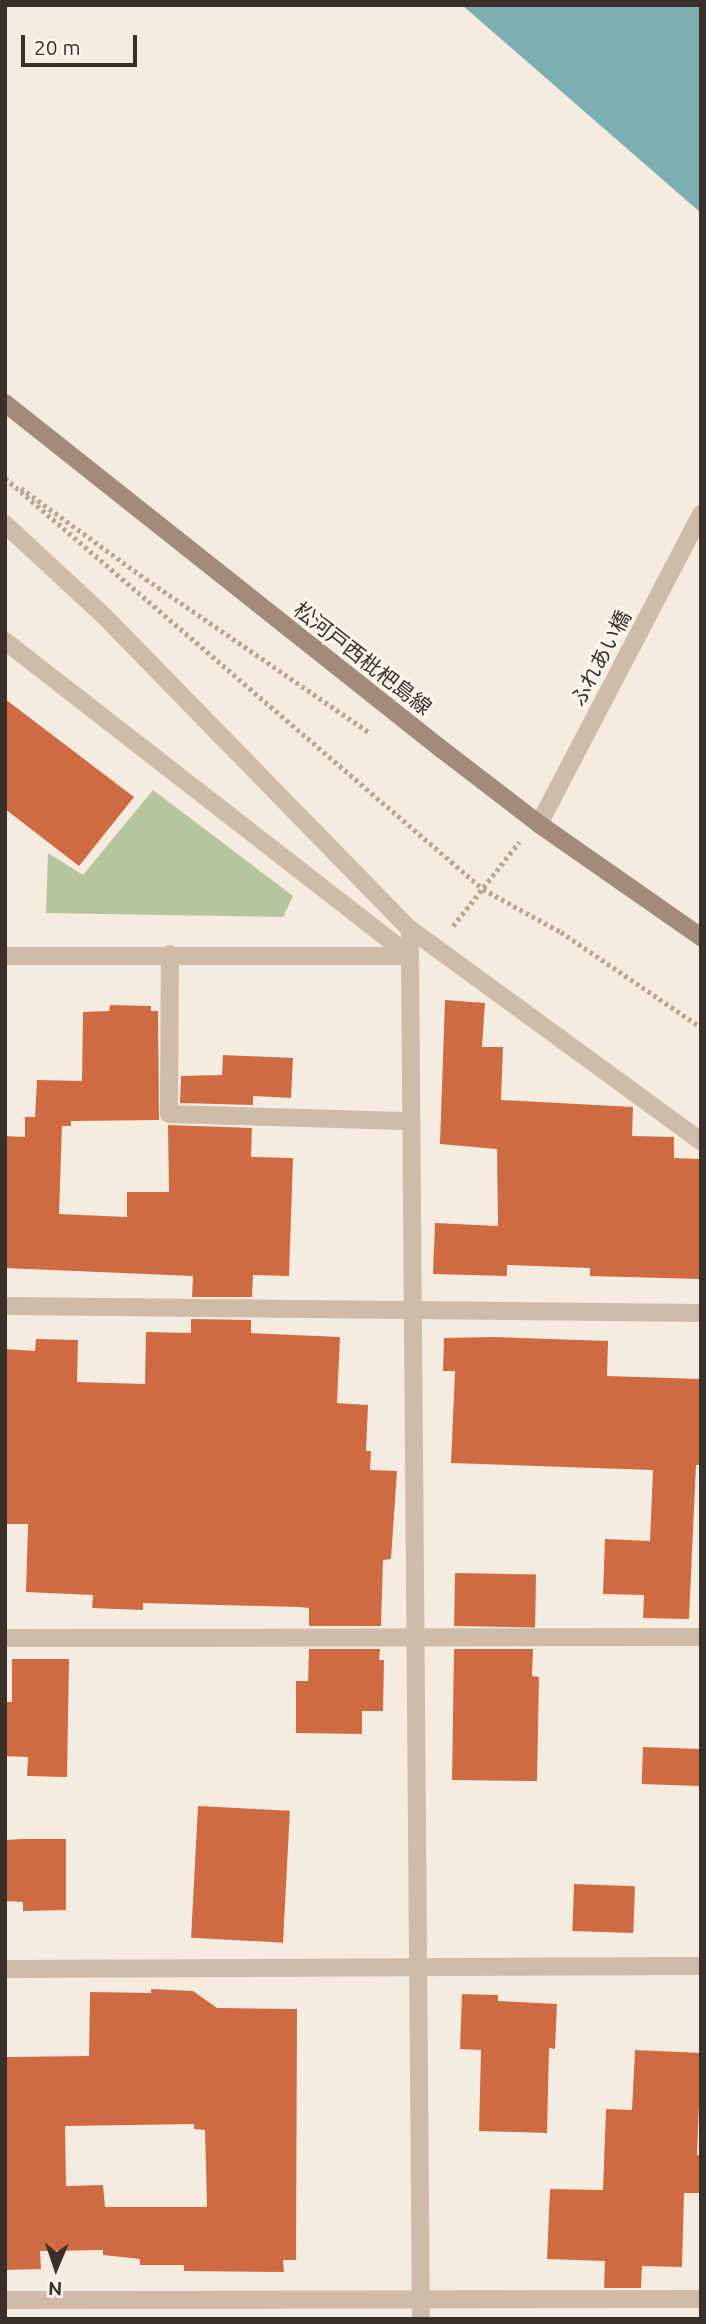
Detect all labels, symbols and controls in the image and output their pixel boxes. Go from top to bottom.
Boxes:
scale bar [24,21,140,65]
text: 20 m [34,35,81,59]
street label: 松河戸西枇杷島線 [289,596,437,720]
street label: ふれあい橋 [564,606,636,710]
north arrow [21,2233,91,2303]
text: N [48,2278,63,2300]

